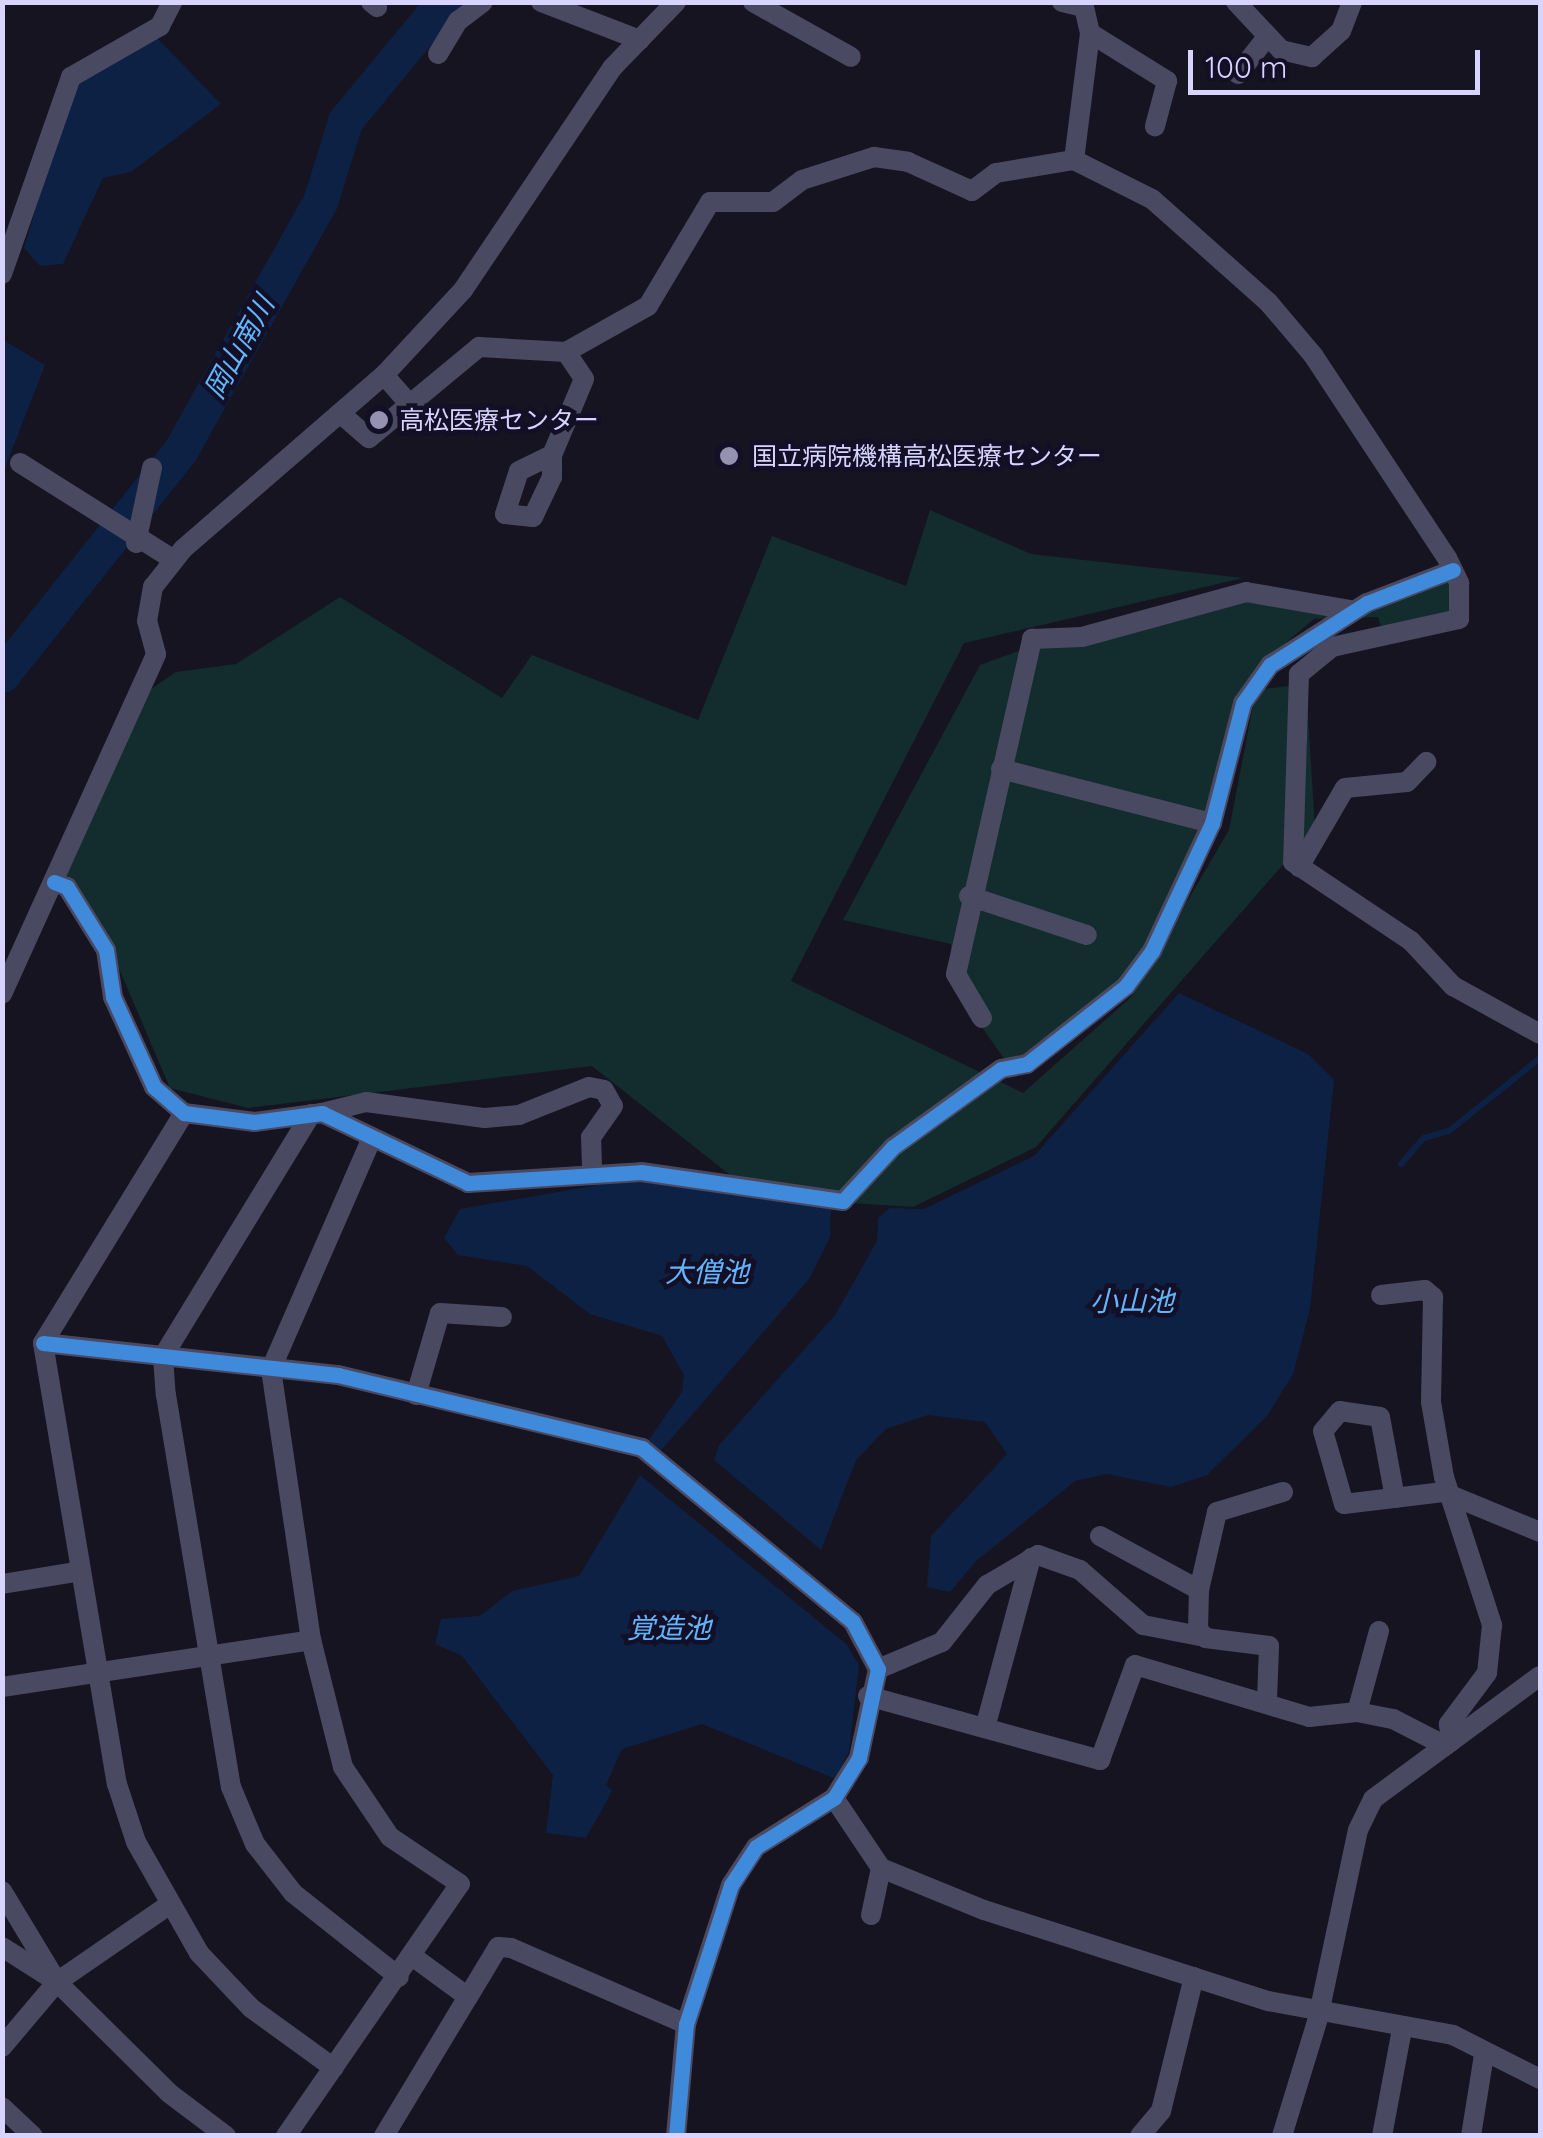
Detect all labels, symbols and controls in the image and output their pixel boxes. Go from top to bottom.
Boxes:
scale bar [1193,30,1486,92]
text: 100 m [1205,48,1287,86]
water label: 岡山南川 [197,290,281,404]
place label: 高松医療センター [399,405,599,435]
marker: 高松医療センター [368,409,390,431]
place label: 国立病院機構高松医療センター [752,441,1102,471]
marker: 国立病院機構高松医療センター [716,443,742,469]
water label: 大僧池 [665,1255,749,1289]
water label: 小山池 [1090,1284,1174,1318]
water label: 覚造池 [627,1611,711,1645]

